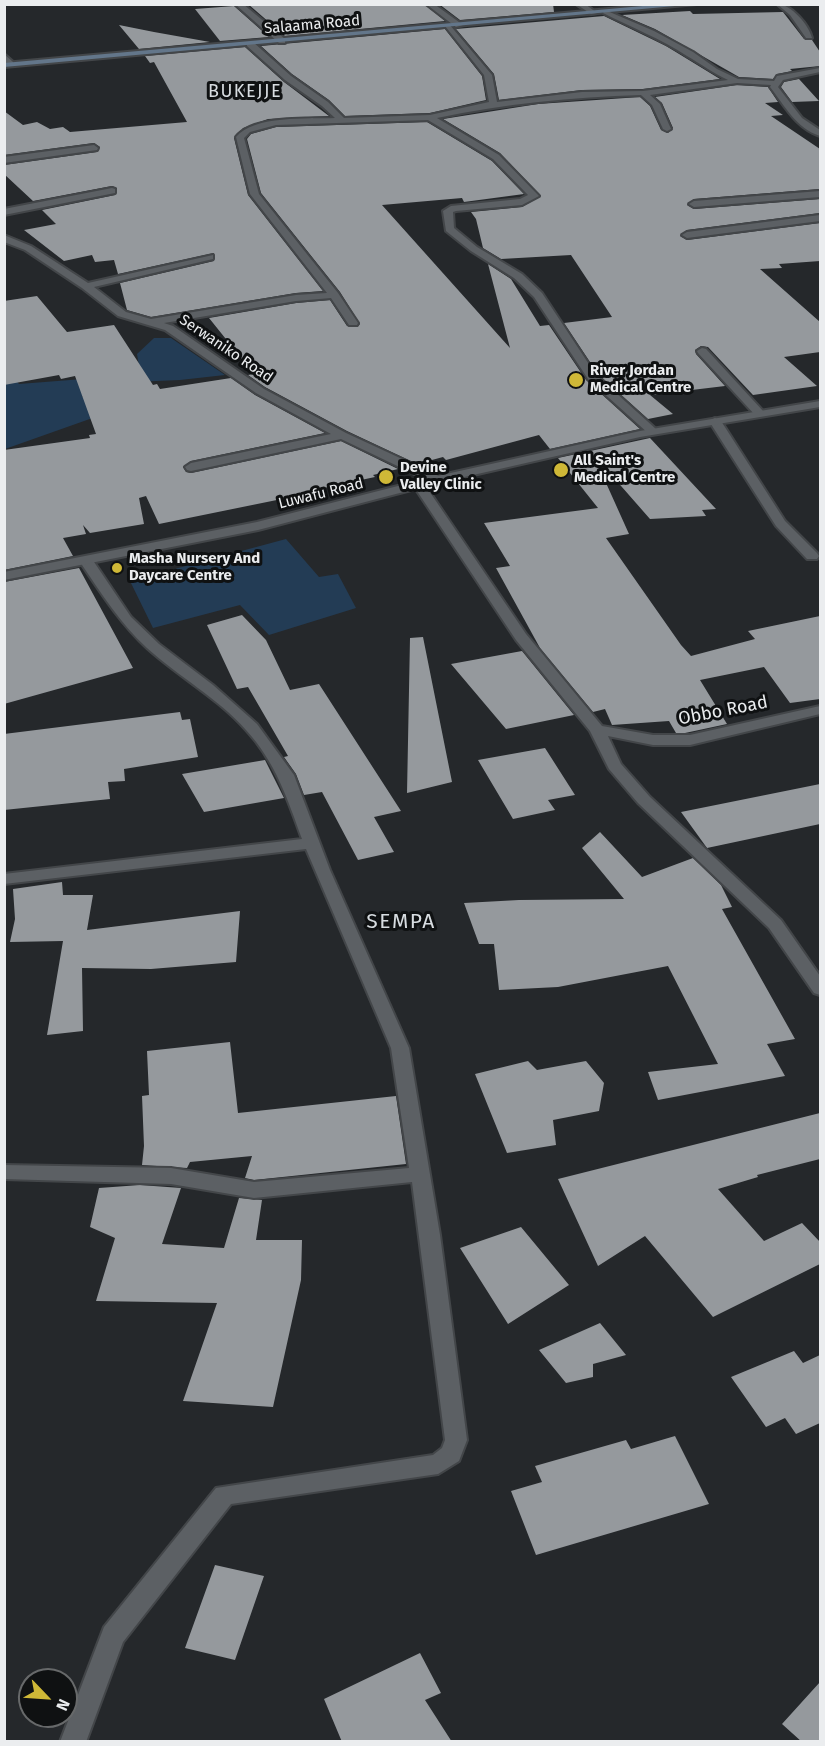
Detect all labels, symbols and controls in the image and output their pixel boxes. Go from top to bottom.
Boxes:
street label: Salaama Road [263,12,361,38]
district label: BUKEJJE [208,81,282,103]
street label: Serwaniko Road [176,311,276,387]
place label: River Jordan Medical Centre [590,362,691,397]
marker: River Jordan Medical Centre [567,371,585,389]
place label: All Saint's Medical Centre [574,452,675,487]
place label: Devine Valley Clinic [400,459,482,494]
marker: All Saint's Medical Centre [552,461,570,479]
marker: Devine Valley Clinic [377,468,395,486]
street label: Luwafu Road [277,475,365,513]
place label: Masha Nursery And Daycare Centre [129,550,260,585]
marker: Masha Nursery And Daycare Centre [110,561,124,575]
street label: Obbo Road [676,692,770,730]
district label: SEMPA [366,909,436,935]
north arrow [18,1668,78,1728]
text: N [52,1696,74,1714]

